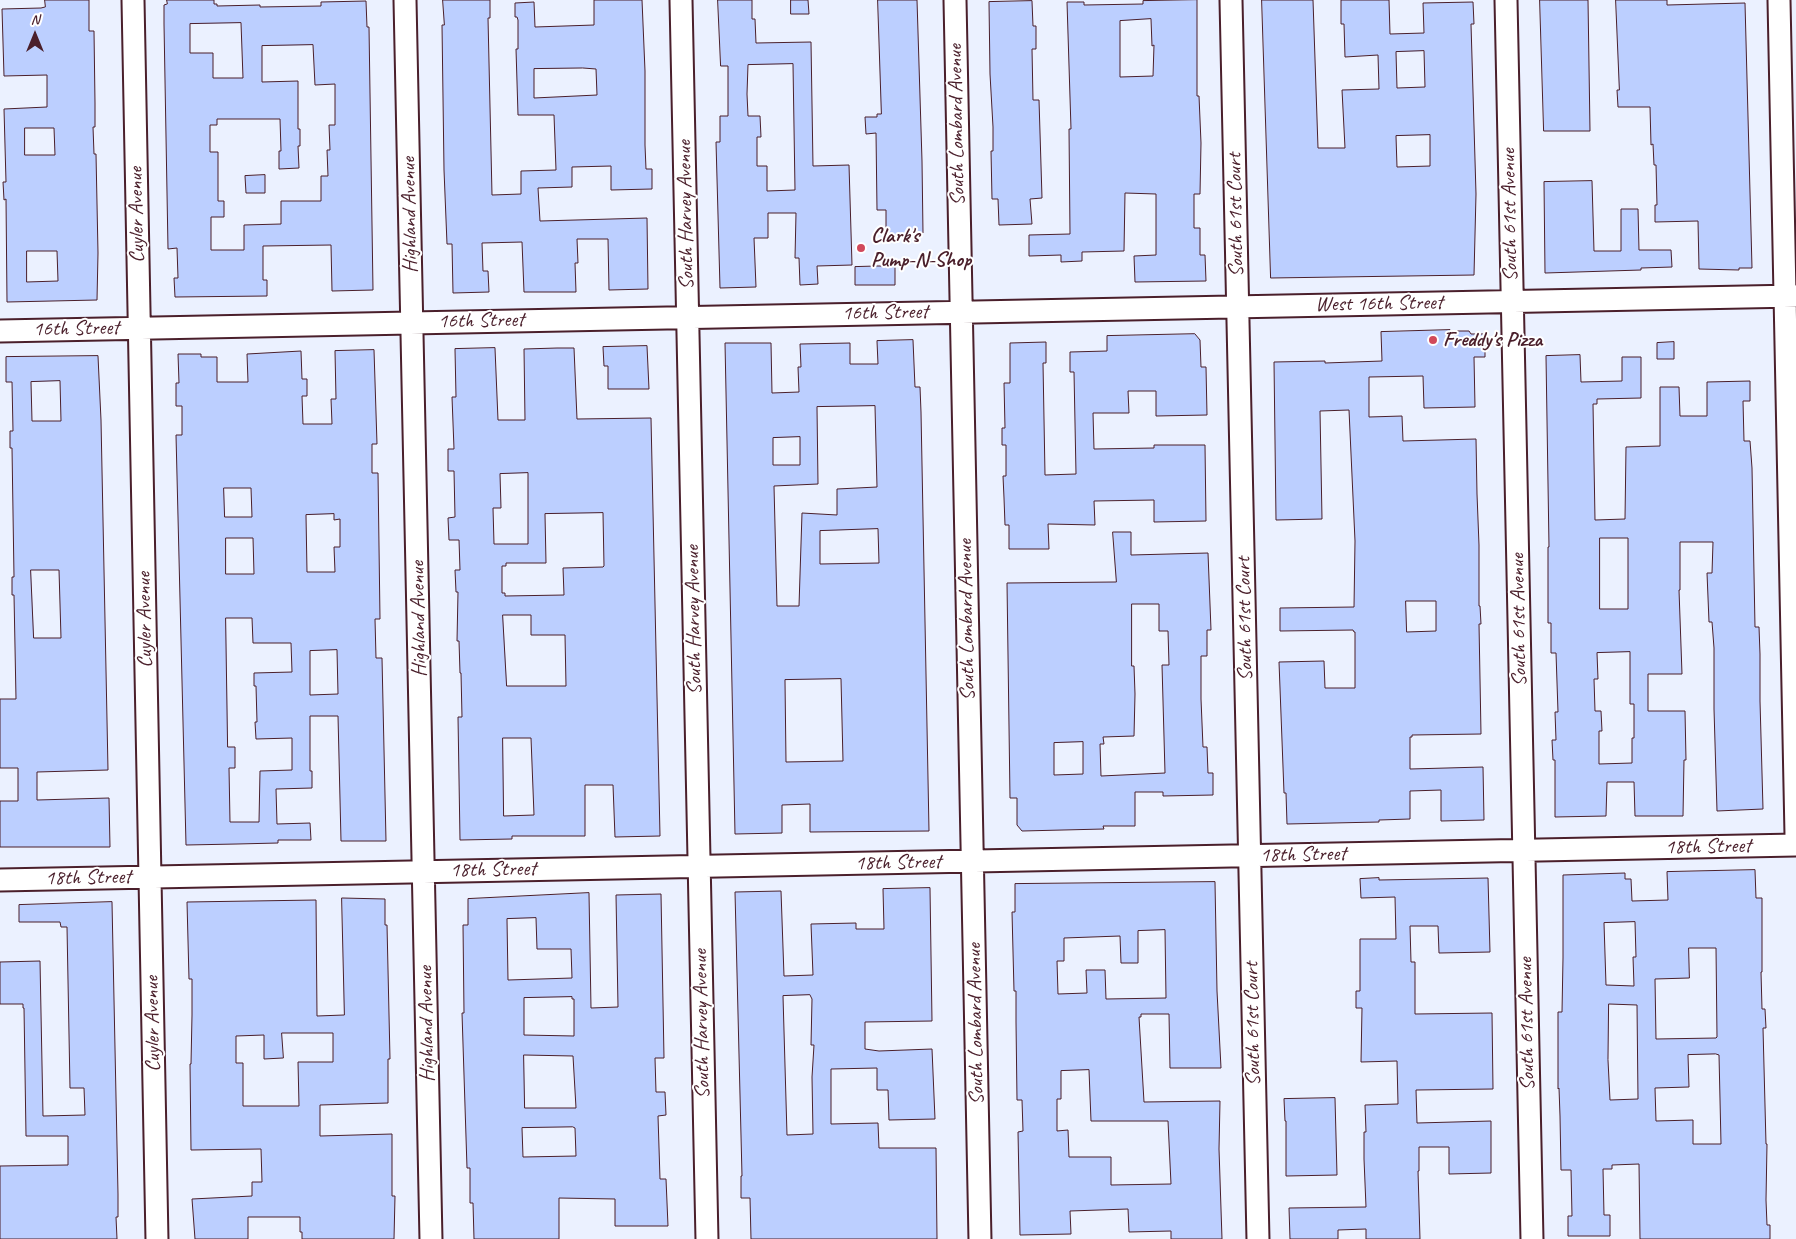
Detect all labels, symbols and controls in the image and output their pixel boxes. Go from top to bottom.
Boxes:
north arrow [10,10,60,60]
text: N [31,11,39,28]
street label: South Lombard Avenue [943,44,971,206]
street label: South Harvey Avenue [672,140,700,290]
street label: South 61st Avenue [1496,148,1524,282]
street label: South 61st Court [1222,153,1250,277]
street label: Highland Avenue [396,157,424,273]
street label: Cuyler Avenue [124,167,150,263]
place label: Clark's Pump-N-Shop [871,223,971,273]
marker: Clark's Pump-N-Shop [855,242,867,254]
street label: West 16th Street [1315,290,1443,318]
street label: 16th Street [842,300,928,326]
street label: 16th Street [438,308,524,334]
street label: 16th Street [33,316,119,342]
place label: Freddy's Pizza [1443,327,1542,353]
marker: Freddy's Pizza [1427,334,1439,346]
street label: South Lombard Avenue [953,539,981,701]
street label: South Harvey Avenue [680,545,708,695]
street label: South 61st Avenue [1505,553,1533,687]
street label: South 61st Court [1231,557,1259,681]
street label: Highland Avenue [405,561,433,677]
street label: Cuyler Avenue [132,572,158,668]
street label: 18th Street [1665,834,1751,860]
street label: 18th Street [1260,842,1346,868]
street label: 18th Street [855,850,941,876]
street label: 18th Street [450,857,536,883]
street label: 18th Street [45,865,131,891]
street label: South Lombard Avenue [962,943,990,1105]
street label: South Harvey Avenue [688,949,716,1099]
street label: South 61st Avenue [1513,957,1541,1091]
street label: South 61st Court [1239,962,1267,1086]
street label: Highland Avenue [413,966,441,1082]
street label: Cuyler Avenue [140,976,166,1072]

